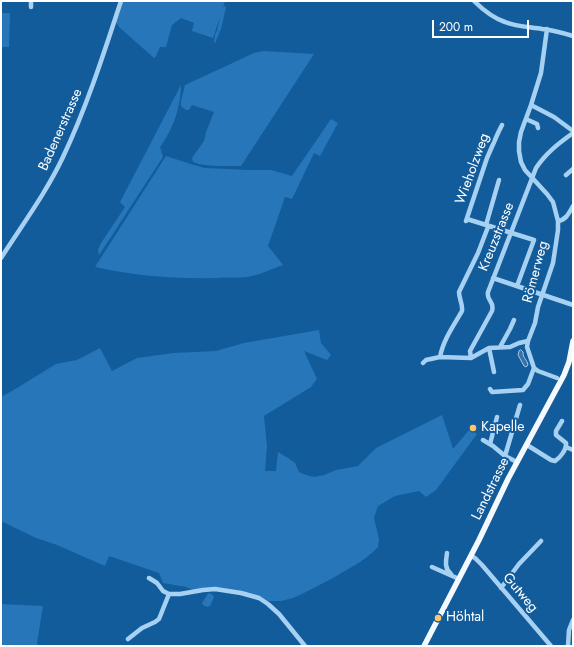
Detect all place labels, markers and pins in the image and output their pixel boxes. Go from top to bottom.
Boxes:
place label: Kapelle [481,420,524,436]
marker: Kapelle [468,423,478,433]
place label: Höhtal [446,610,484,626]
marker: Höhtal [433,613,443,623]

